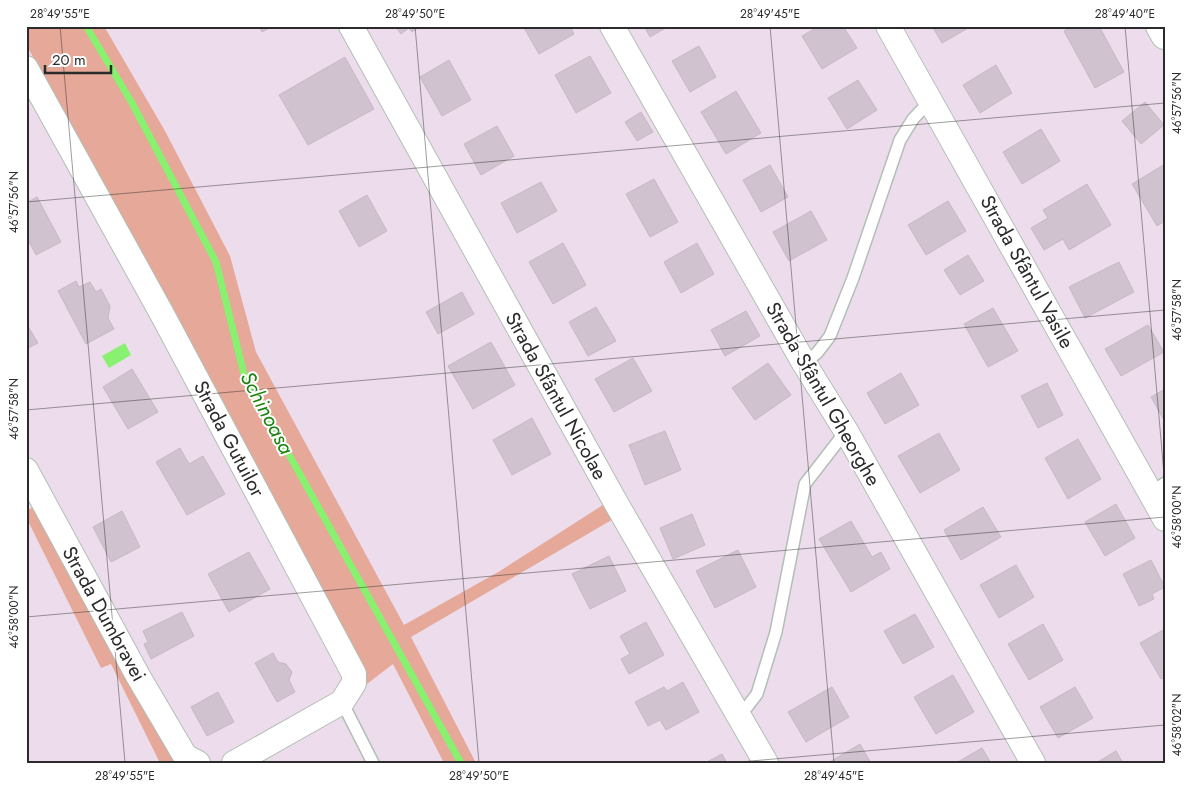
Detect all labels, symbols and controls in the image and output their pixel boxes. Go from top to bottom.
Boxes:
text: 28°49'55"E [30,5,90,23]
text: 28°49'50"E [385,5,445,23]
text: 28°49'45"E [740,5,800,23]
text: 28°49'40"E [1095,5,1155,23]
scale bar [45,42,111,74]
text: 20 m [52,49,86,71]
text: 46°57'56"N [1168,72,1186,134]
text: 46°57'56"N [5,171,23,233]
street label: Strada Sfântul Vasile [973,190,1081,354]
text: 46°57'58"N [1168,279,1186,341]
street label: Strada Sfântul Gheorghe [758,297,888,491]
street label: Strada Sfântul Nicolae [498,307,614,485]
water label: Schinoasa [233,366,302,460]
street label: Strada Gutuilor [186,376,272,503]
text: 46°57'58"N [5,378,23,440]
text: 46°58'00"N [1168,485,1186,549]
street label: Strada Dumbravei [55,541,153,687]
text: 46°58'00"N [5,585,23,649]
text: 46°58'02"N [1168,694,1186,756]
text: 28°49'55"E [95,767,155,785]
text: 28°49'50"E [449,767,509,785]
text: 28°49'45"E [804,767,864,785]

